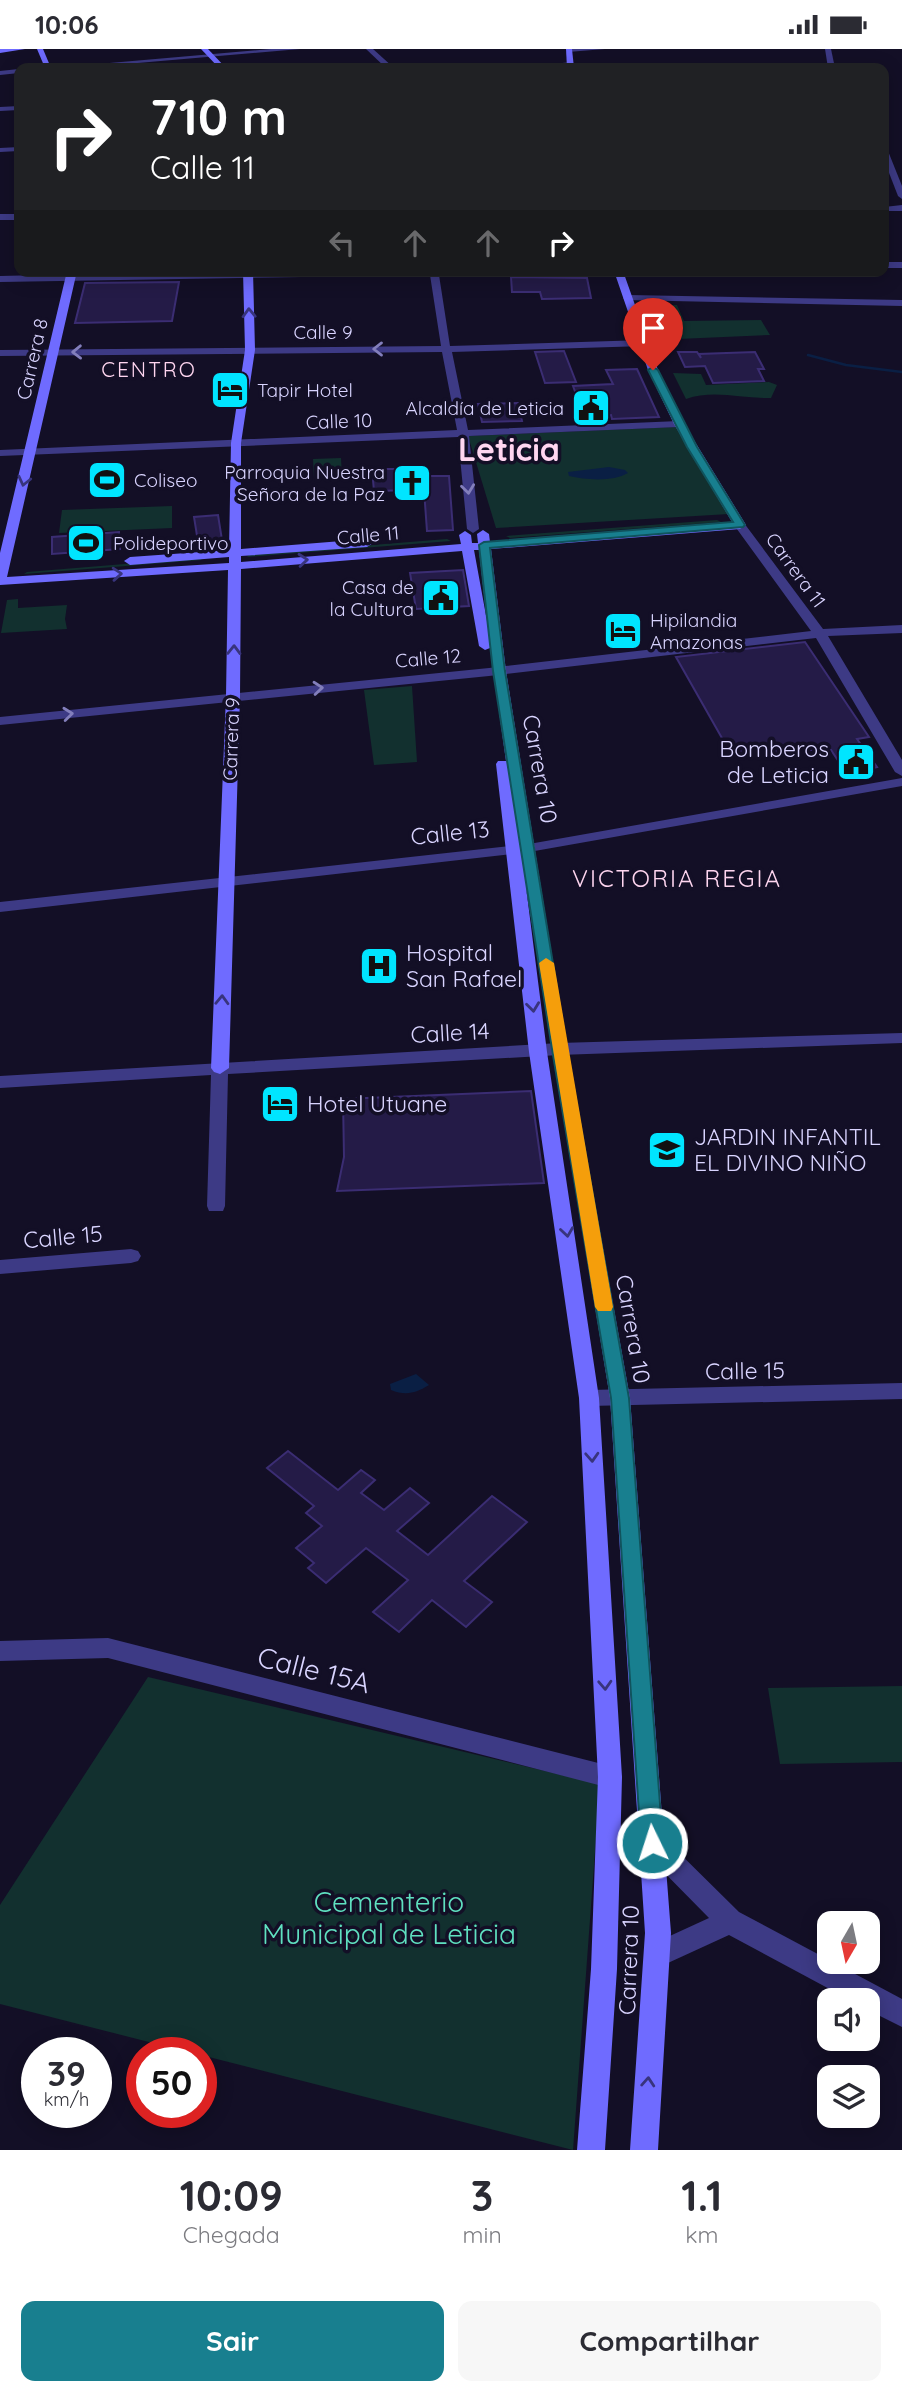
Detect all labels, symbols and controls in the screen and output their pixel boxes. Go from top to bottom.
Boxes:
text: 10:06 [35,8,99,41]
text: 710 m [150,86,287,147]
icon: right [35,91,126,182]
text: Calle 11 [150,147,255,187]
icon: left [323,224,361,262]
icon: ahead [396,224,434,262]
icon: ahead [469,224,507,262]
icon: right [542,224,580,262]
pin [623,298,683,370]
one-way arrow [241,308,256,319]
icon: arrive [634,309,672,347]
street label: Carrera 8 [11,316,53,402]
street label: Calle 9 [294,320,353,344]
one-way arrow [372,341,382,357]
one-way arrow [71,344,81,360]
district label: CENTRO [101,356,197,382]
hotel icon: Tapir Hotel [209,369,251,411]
place label: Tapir Hotel [257,378,353,402]
public building icon: Alcaldía de Leticia [570,387,612,429]
place label: Alcaldía de Leticia [406,396,564,420]
street label: Calle 10 [305,408,373,434]
district label: Leticia [458,429,560,469]
sports icon: Coliseo [86,459,128,501]
place label: Parroquia Nuestra Señora de la Paz [224,460,385,506]
church icon: Parroquia Nuestra Señora de la Paz [391,462,433,504]
place label: Coliseo [134,468,197,492]
one-way arrow [17,475,32,487]
one-way arrow [460,483,475,494]
street label: Calle 11 [336,520,400,550]
sports icon: Polideportivo [65,522,107,564]
street label: Carrera 11 [761,528,831,612]
place label: Polideportivo [113,531,229,555]
one-way arrow [297,553,308,568]
one-way arrow [112,566,123,581]
place label: Casa de la Cultura [330,575,414,621]
public building icon: Casa de la Cultura [420,577,462,619]
place label: Hipilandia Amazonas [650,608,743,654]
hotel icon: Hipilandia Amazonas [602,610,644,652]
street label: Calle 12 [394,643,462,673]
one-way arrow [226,644,241,655]
one-way arrow [313,681,324,696]
street label: Carrera 9 [218,697,244,781]
one-way arrow [62,706,74,721]
street label: Carrera 10 [517,712,564,826]
place label: Bomberos de Leticia [719,734,829,789]
public building icon: Bomberos de Leticia [835,741,877,783]
street label: Calle 13 [409,814,491,851]
district label: VICTORIA REGIA [572,863,782,893]
place label: Hospital San Rafael [406,938,522,993]
hospital icon: Hospital San Rafael [358,945,400,987]
one-way arrow [215,994,230,1005]
one-way arrow [526,1001,541,1012]
street label: Calle 14 [410,1016,490,1049]
hotel icon: Hotel Utuane [259,1083,301,1125]
place label: Hotel Utuane [307,1089,447,1118]
place label: JARDIN INFANTIL EL DIVINO NIÑO [694,1122,881,1177]
school or university icon: JARDIN INFANTIL EL DIVINO NIÑO [646,1129,688,1171]
street label: Calle 15 [22,1219,104,1254]
one-way arrow [559,1226,574,1237]
street label: Carrera 10 [610,1272,657,1386]
street label: Calle 15 [705,1355,785,1386]
one-way arrow [585,1452,600,1463]
street label: Calle 15A [254,1639,374,1700]
one-way arrow [597,1679,612,1690]
position arrow [615,1806,689,1880]
park label: Cementerio Municipal de Leticia [262,1884,516,1951]
street label: Carrera 10 [612,1904,645,2016]
north arrow [817,1911,880,1974]
map controls [817,1911,880,2128]
button: sound [817,1988,880,2051]
speed limit sign: 50 [126,2037,217,2128]
text: 39 [47,2051,86,2095]
button: layers [817,2065,880,2128]
one-way arrow [640,2076,655,2087]
text: km/h [44,2088,89,2111]
text: 10:09 [180,2169,283,2222]
text: 3 [471,2169,493,2222]
text: 1.1 [681,2169,722,2222]
text: Chegada [183,2220,280,2249]
text: min [463,2220,502,2249]
text: km [685,2220,718,2249]
button: Sair [21,2301,444,2381]
button: Compartilhar [458,2301,881,2381]

